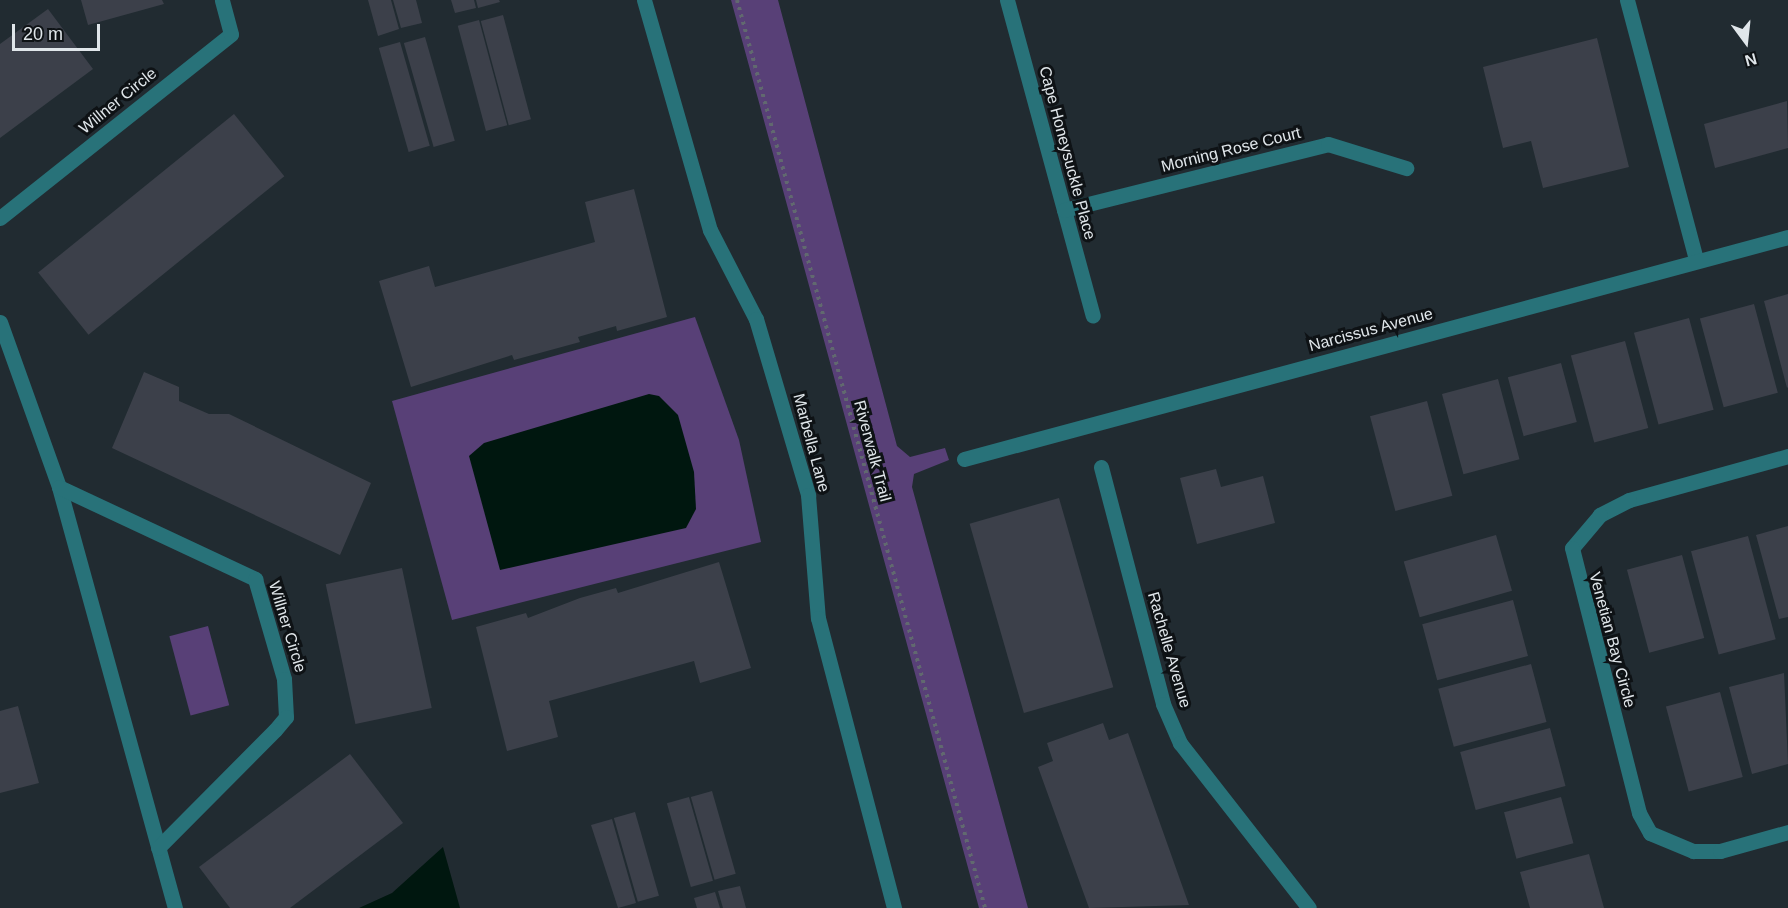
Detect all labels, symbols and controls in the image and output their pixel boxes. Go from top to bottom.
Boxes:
scale bar [15,12,104,50]
north arrow [1716,12,1776,72]
text: 20 m [23,24,63,44]
text: N [1743,50,1759,70]
street label: Willner Circle [75,64,161,138]
street label: Cape Honeysuckle Place [1035,64,1099,242]
street label: Morning Rose Court [1159,123,1303,177]
street label: Narcissus Avenue [1306,304,1436,356]
street label: Marbella Lane [789,392,833,494]
street label: Riverwalk Trail [849,398,895,504]
street label: Venetian Bay Circle [1585,570,1639,710]
street label: Willner Circle [264,579,310,675]
street label: Rachelle Avenue [1143,589,1195,711]

